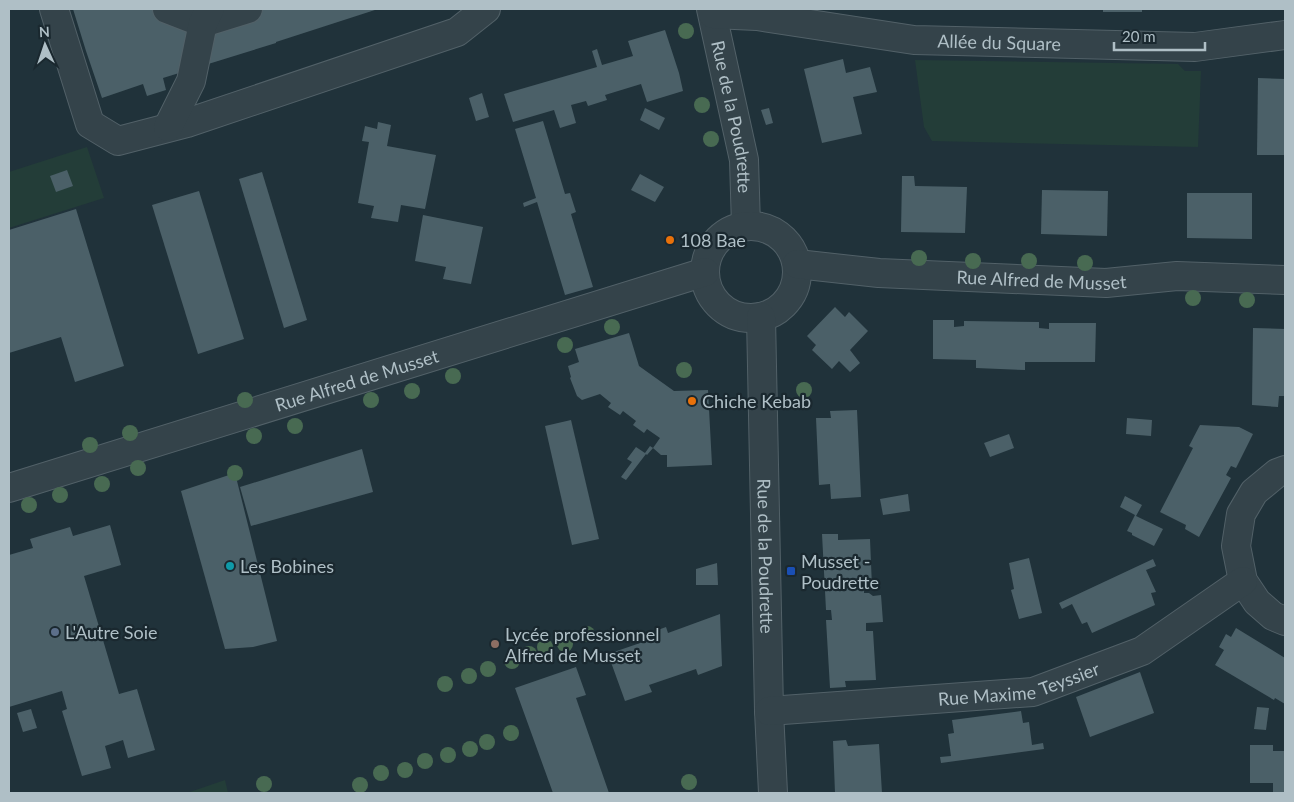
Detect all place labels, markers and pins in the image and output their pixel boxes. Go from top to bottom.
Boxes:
place label: 108 Bae [680,229,746,251]
marker: 108 Bae [664,234,676,246]
place label: Chiche Kebab [702,390,811,412]
marker: Chiche Kebab [686,395,698,407]
place label: Musset - Poudrette [801,550,879,593]
place label: Les Bobines [240,555,334,577]
marker: Les Bobines [224,560,236,572]
marker: Musset - Poudrette [785,565,797,577]
place label: L'Autre Soie [65,621,158,643]
place label: Lycée professionnel Alfred de Musset [505,623,659,666]
marker: L'Autre Soie [49,626,61,638]
marker: Lycée professionnel Alfred de Musset [489,638,501,650]

